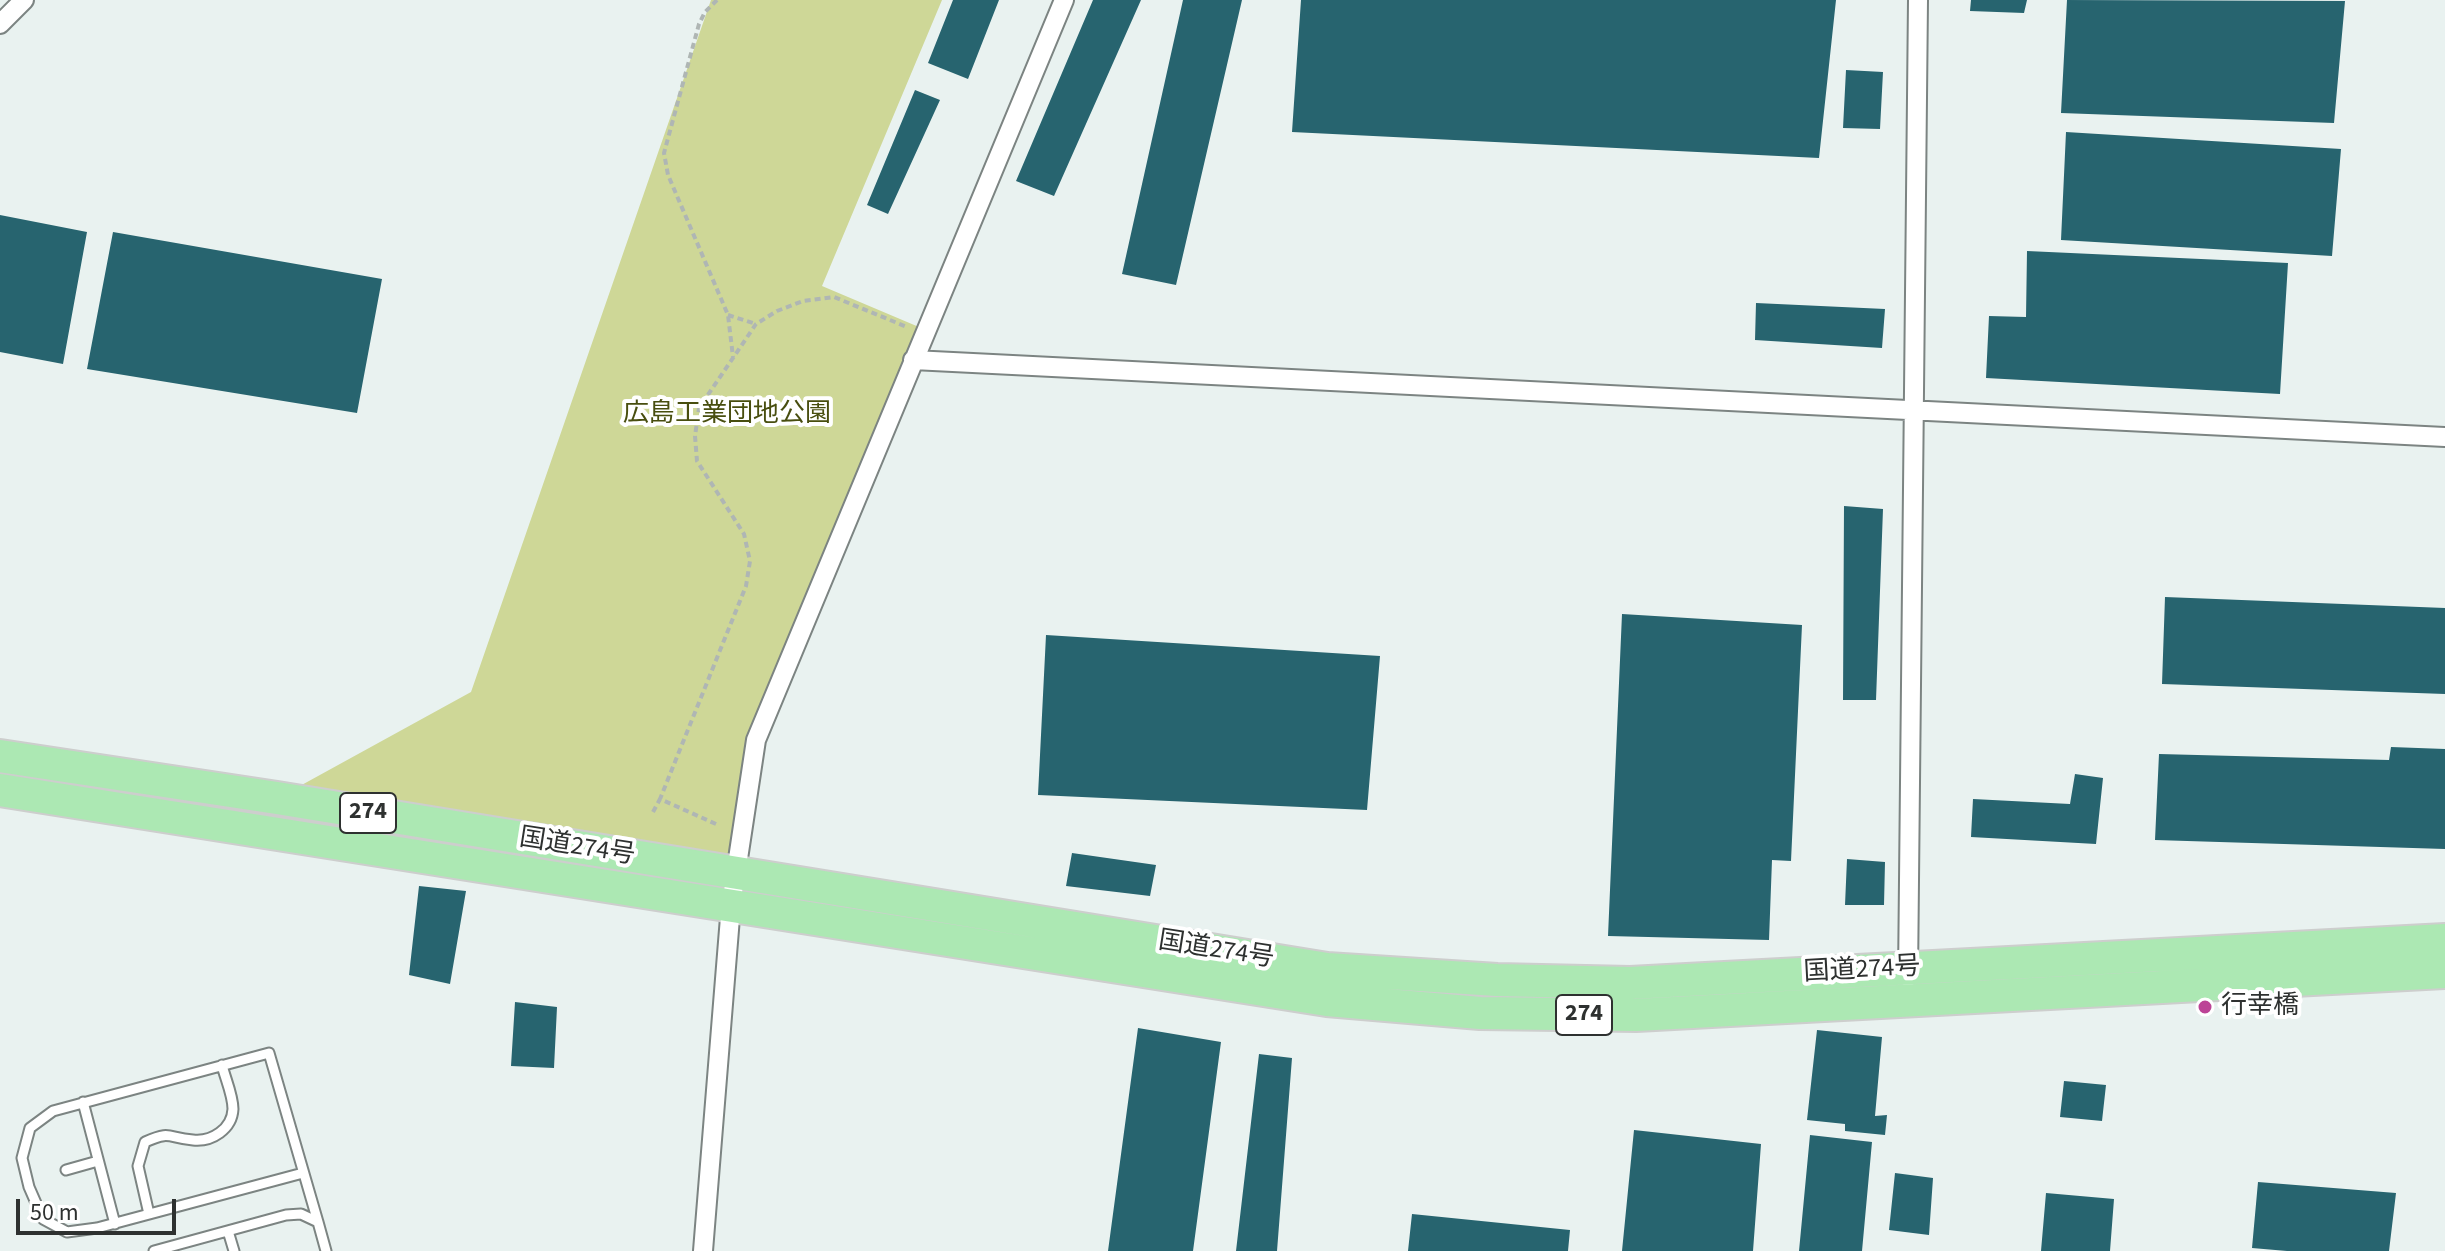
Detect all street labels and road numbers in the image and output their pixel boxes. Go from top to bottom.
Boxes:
road number: 274 [340,793,396,833]
street label: 国道274号 [517,823,637,873]
street label: 国道274号 [1156,926,1276,976]
street label: 国道274号 [1803,952,1921,990]
road number: 274 [1556,995,1612,1035]

